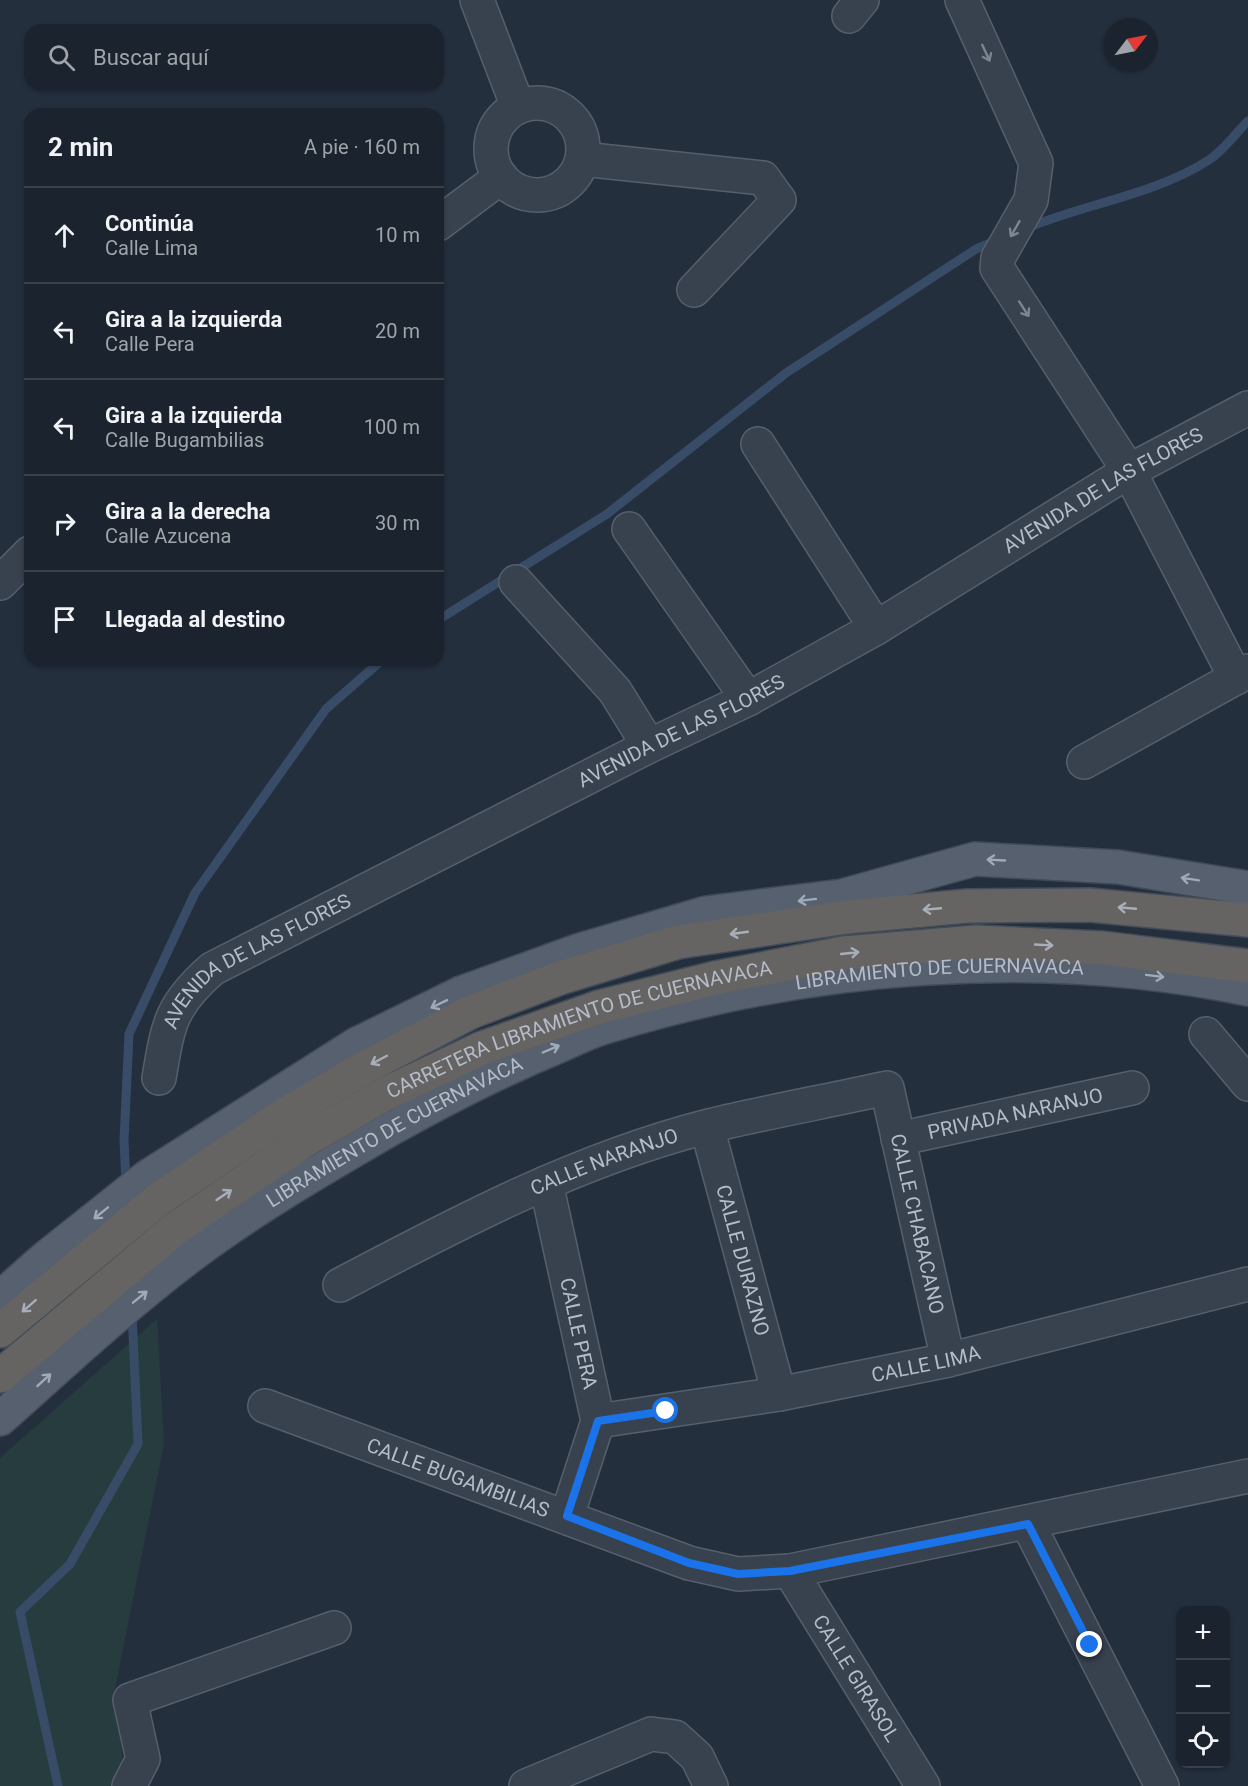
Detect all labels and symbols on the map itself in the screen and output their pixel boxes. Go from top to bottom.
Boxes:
north arrow [1104,18,1158,72]
one-way arrow [981,44,992,62]
one-way arrow [1008,220,1020,237]
one-way arrow [1017,300,1030,317]
street label: AVENIDA DE LAS FLORES [998,422,1207,558]
street label: AVENIDA DE LAS FLORES [574,669,789,792]
one-way arrow [987,854,1007,865]
one-way arrow [1181,873,1201,884]
street label: AVENIDA DE LAS FLORES [158,888,355,1032]
one-way arrow [797,895,817,906]
one-way arrow [1118,902,1138,913]
one-way arrow [923,904,943,915]
one-way arrow [730,927,749,938]
one-way arrow [1034,940,1054,951]
one-way arrow [839,947,859,958]
street label: LIBRAMIENTO DE CUERNAVACA [793,953,1085,995]
street label: CARRETERA LIBRAMIENTO DE CUERNAVACA [382,955,774,1104]
one-way arrow [1144,970,1164,981]
one-way arrow [430,998,448,1010]
one-way arrow [541,1043,559,1054]
street label: LIBRAMIENTO DE CUERNAVACA [262,1051,526,1212]
one-way arrow [371,1054,388,1066]
street label: PRIVADA NARANJO [926,1083,1105,1144]
street label: CALLE NARANJO [527,1123,681,1200]
street label: CALLE CHABACANO [886,1131,949,1316]
street label: CALLE DURAZNO [711,1182,775,1338]
one-way arrow [215,1189,232,1201]
one-way arrow [93,1207,109,1220]
street label: CALLE PERA [555,1276,603,1391]
one-way arrow [132,1290,147,1304]
one-way arrow [22,1299,37,1313]
street label: CALLE LIMA [869,1340,983,1387]
one-way arrow [36,1373,51,1387]
route start [652,1397,678,1423]
street label: CALLE BUGAMBILIAS [364,1433,553,1522]
street label: CALLE GIRASOL [808,1610,905,1746]
route end [1076,1631,1102,1657]

